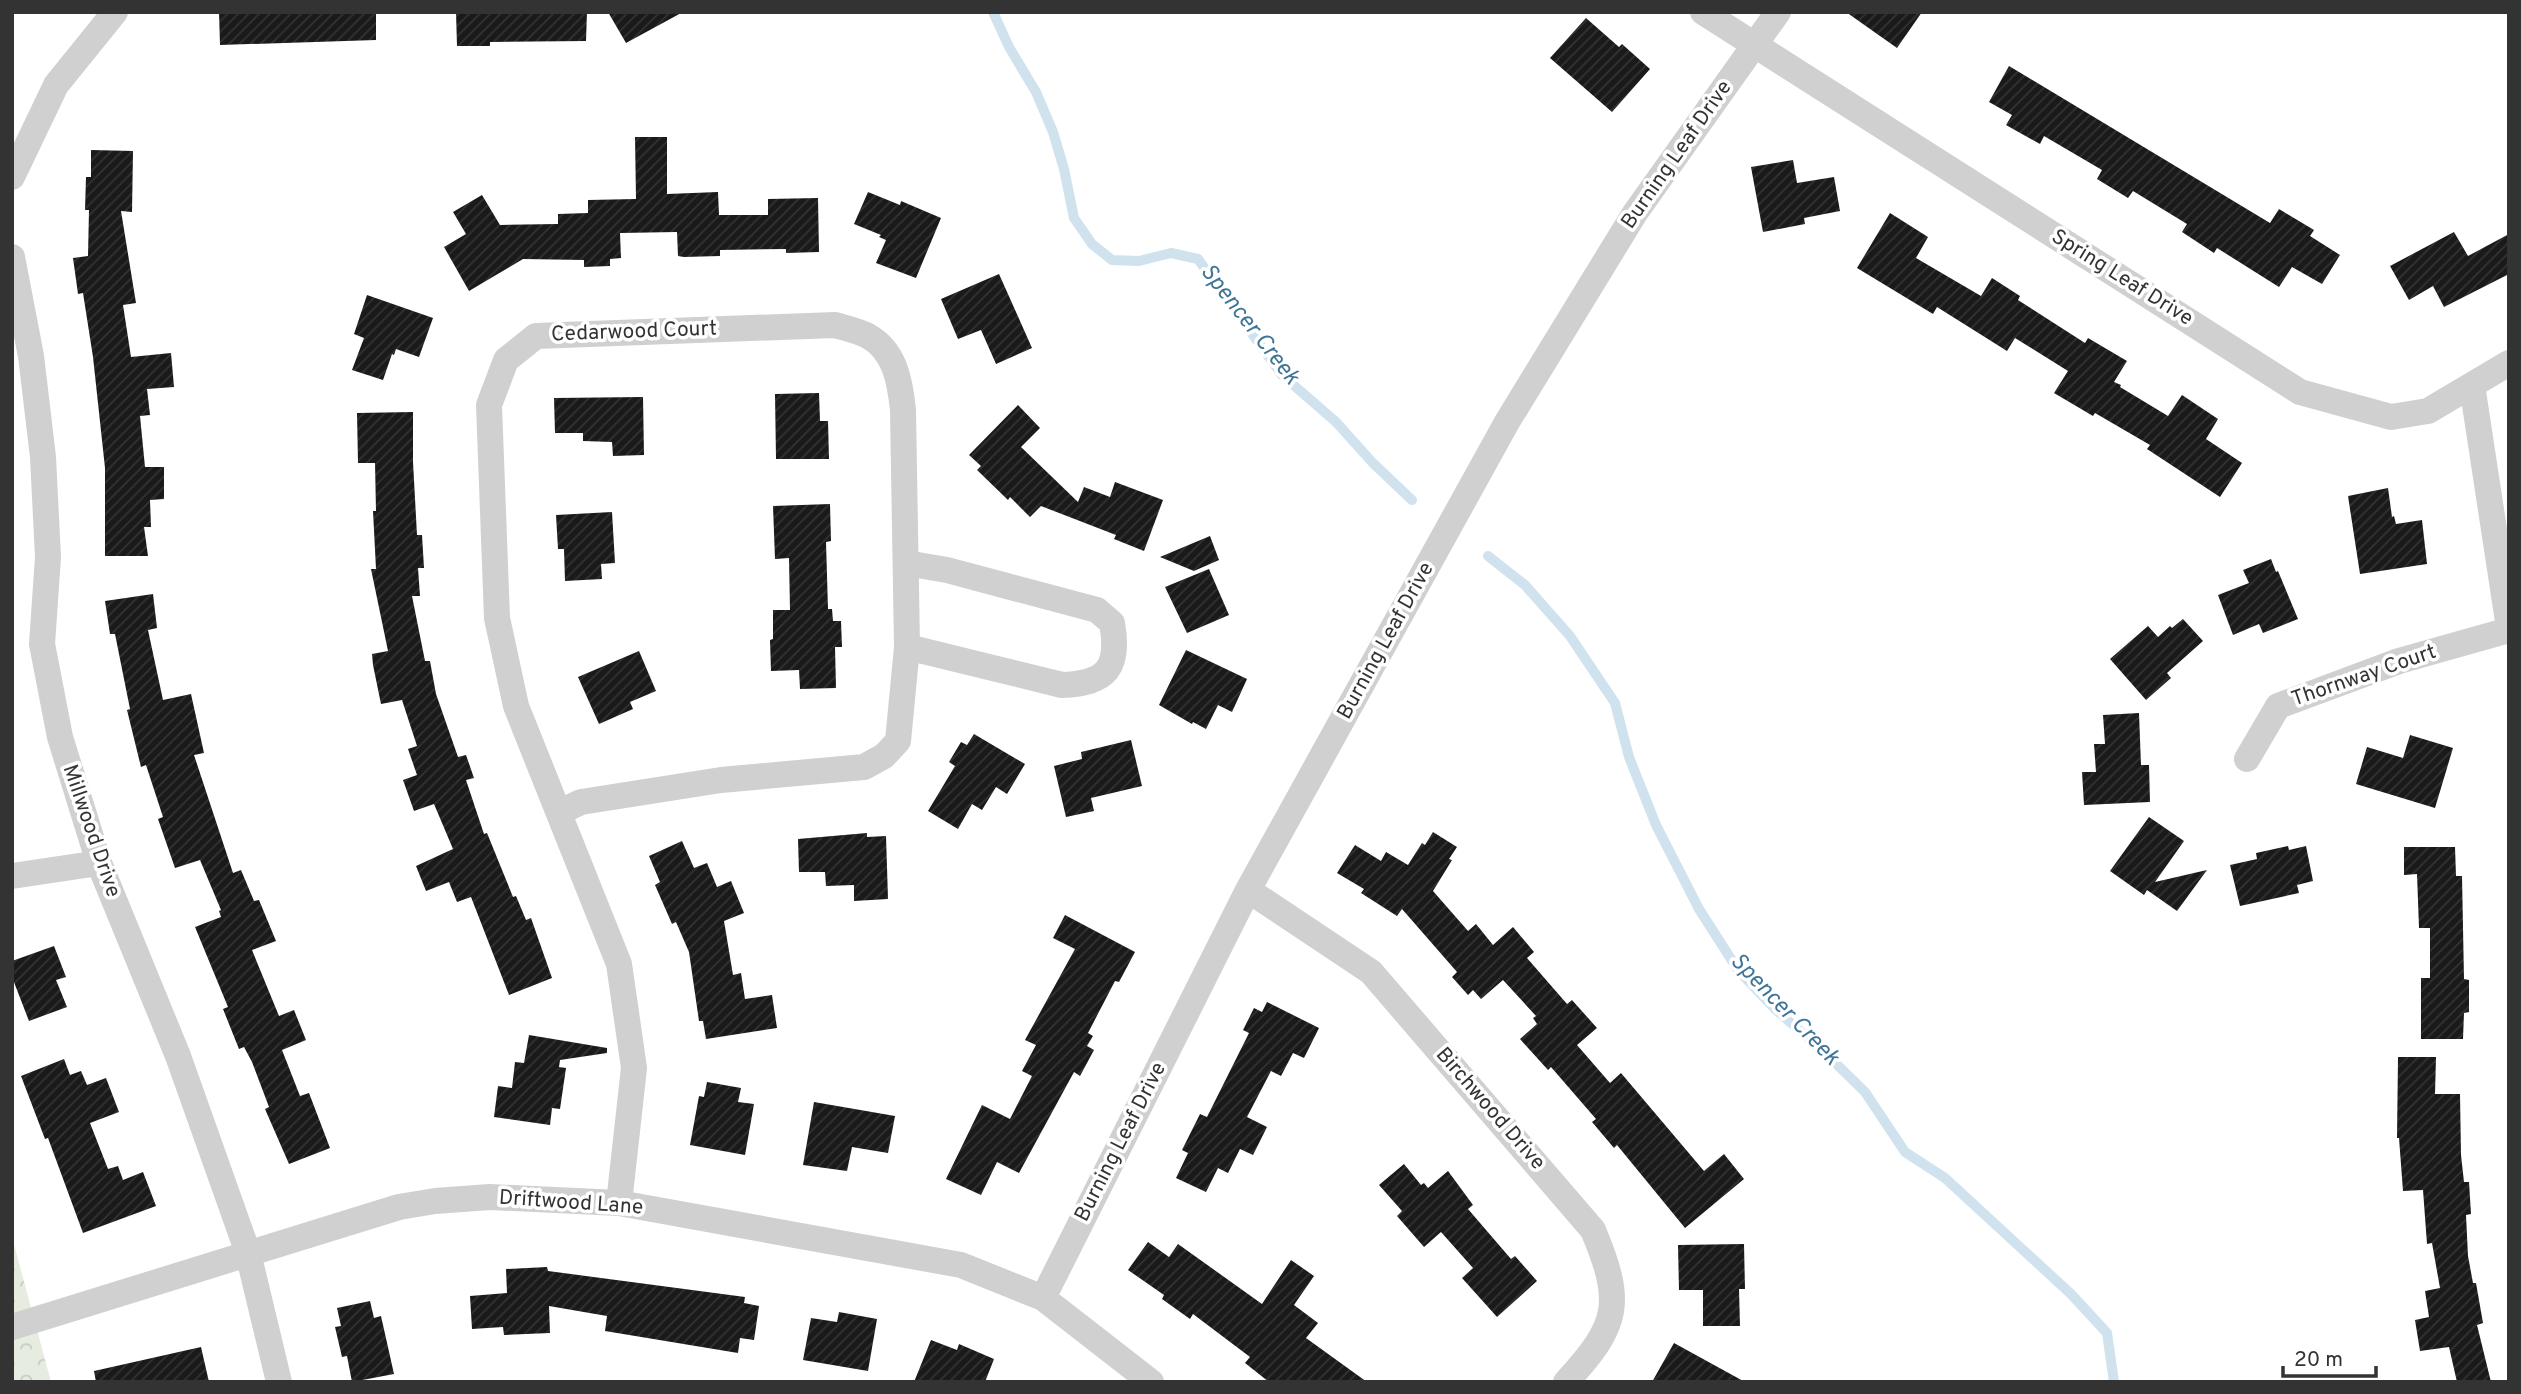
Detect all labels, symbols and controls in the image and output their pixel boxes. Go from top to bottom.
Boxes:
street label: Burning Leaf Drive [1616,75,1738,235]
street label: Spring Leaf Drive [2046,224,2198,332]
water label: Spencer Creek [1193,259,1305,392]
street label: Cedarwood Court [551,316,717,348]
street label: Burning Leaf Drive [1332,558,1440,724]
street label: Thornway Court [2288,639,2440,713]
street label: Millwood Drive [56,761,126,901]
water label: Spencer Creek [1723,948,1845,1073]
street label: Birchwood Drive [1429,1042,1551,1176]
street label: Burning Leaf Drive [1069,1058,1173,1226]
street label: Driftwood Lane [498,1184,644,1222]
scale bar [2283,1334,2376,1378]
text: 20 m [2294,1347,2343,1374]

